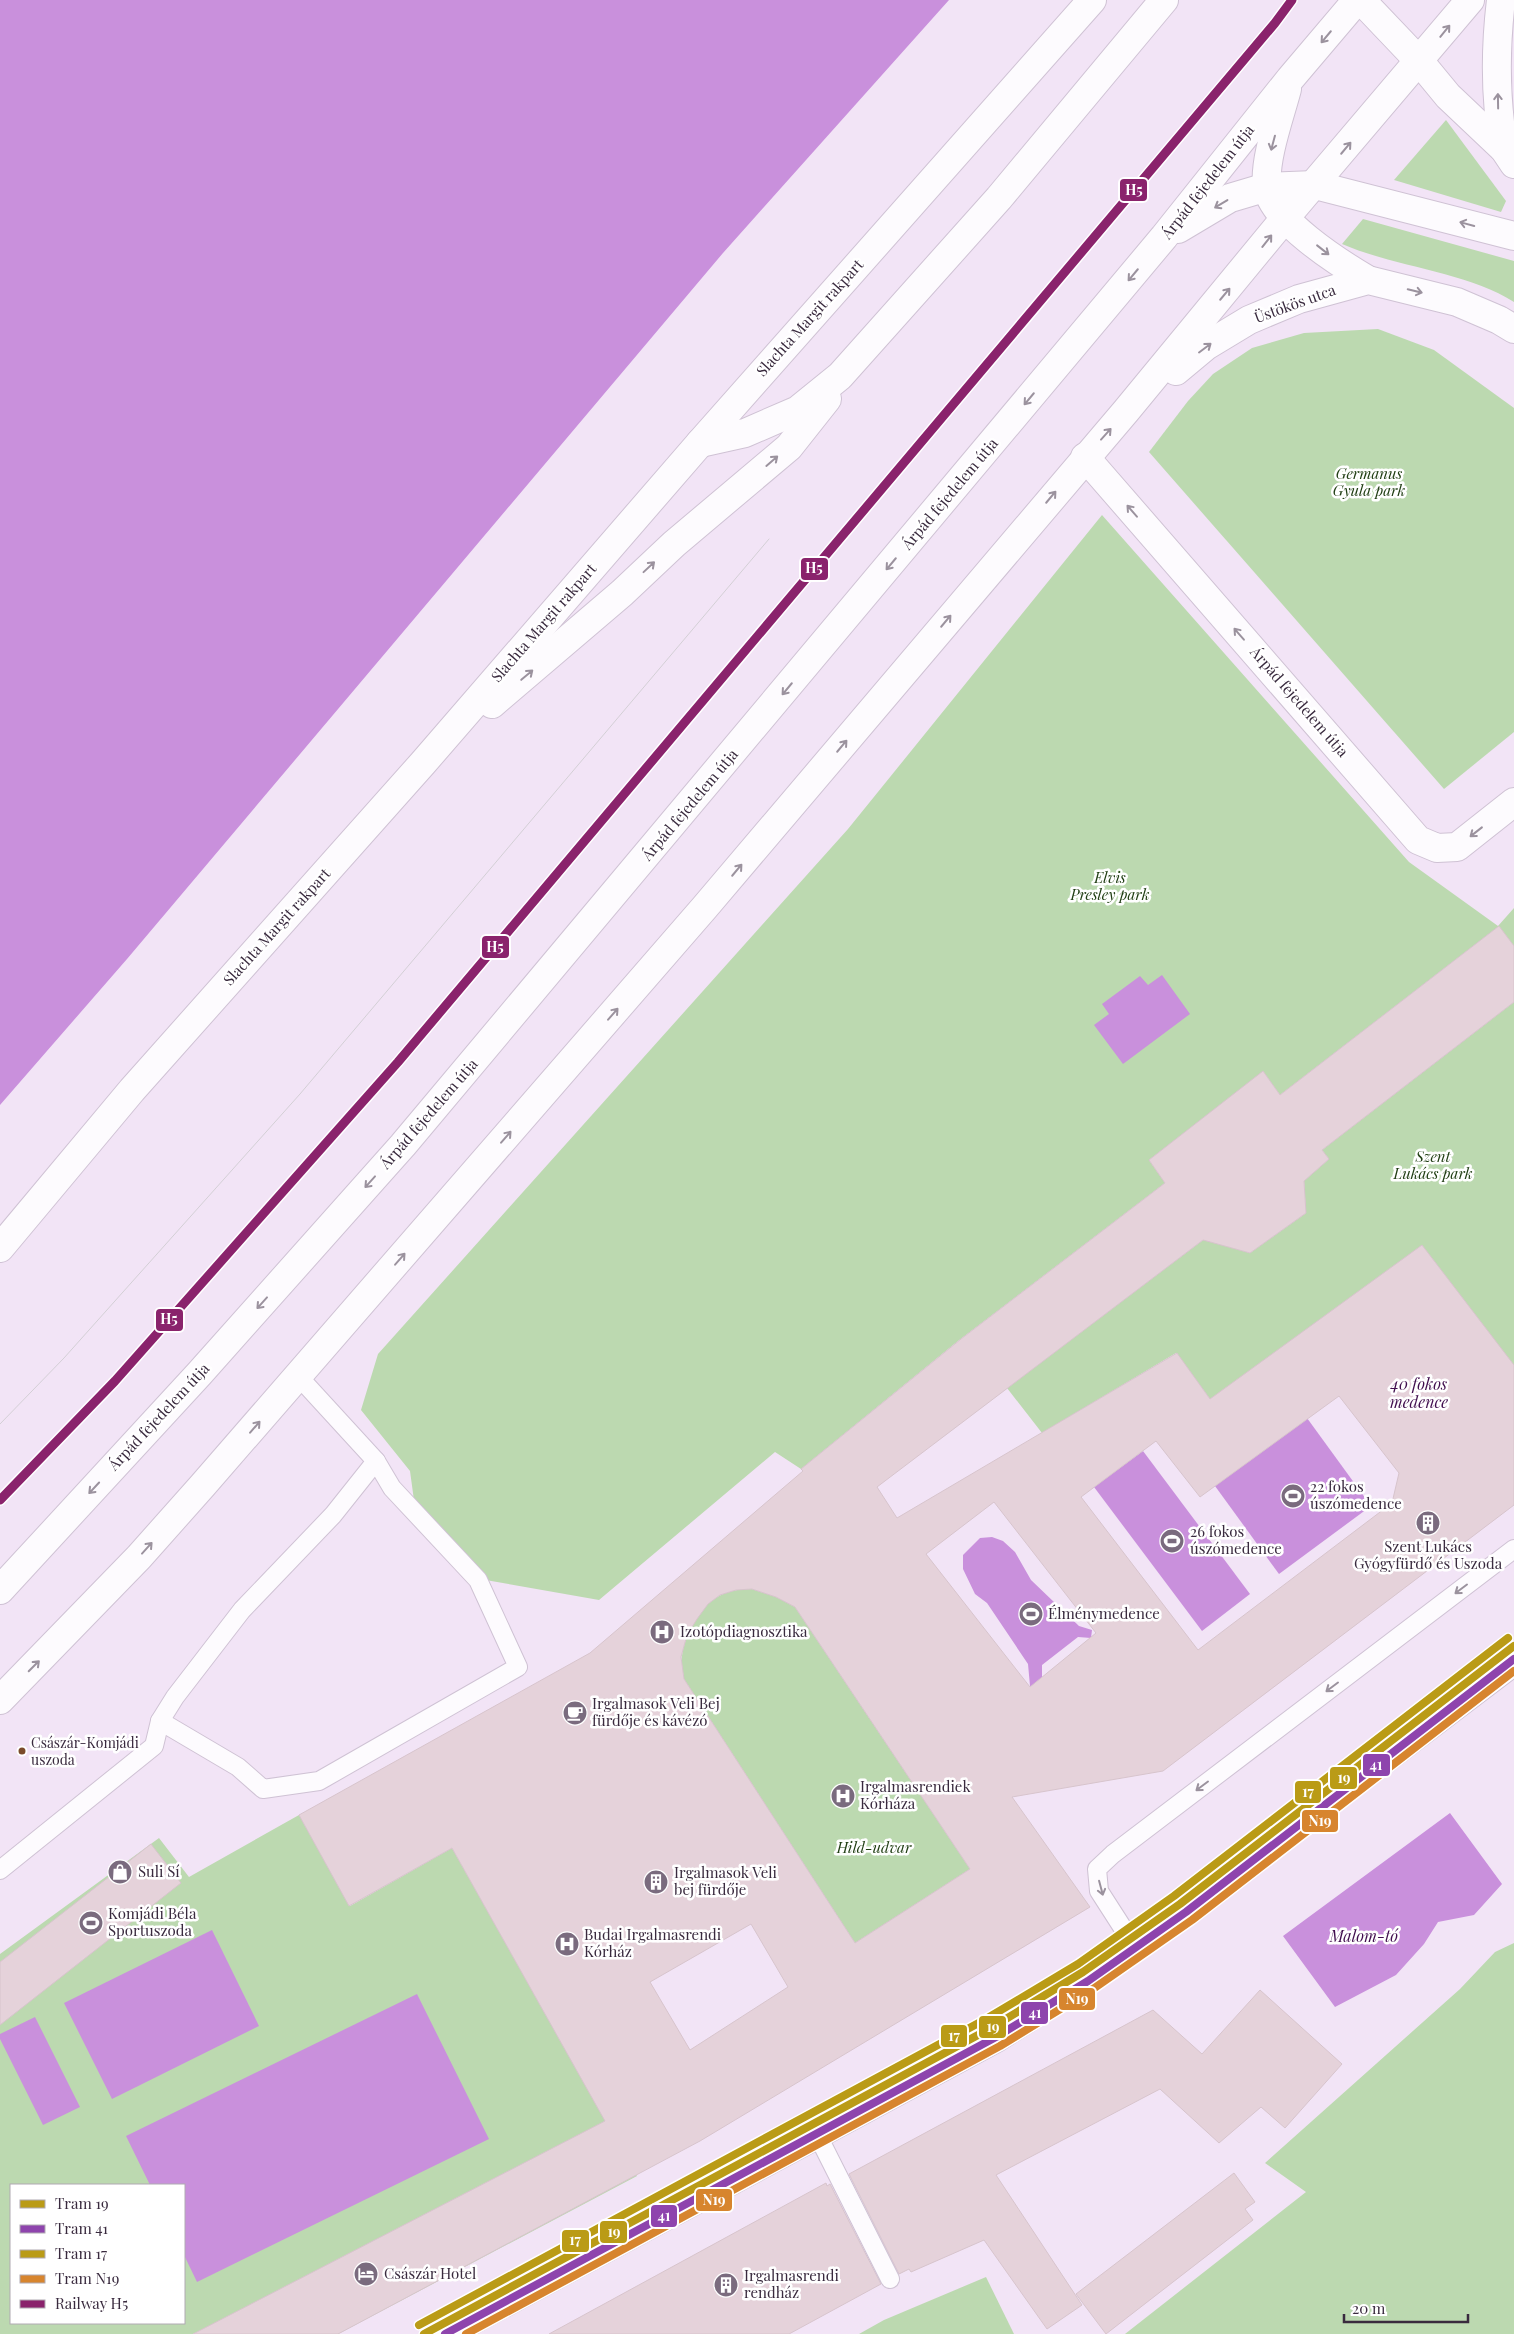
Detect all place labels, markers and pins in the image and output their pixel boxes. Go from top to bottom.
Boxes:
place label: 22 fokos úszómedence [1310,1476,1402,1513]
sports icon: 22 fokos úszómedence [1280,1483,1306,1509]
building icon: Szent Lukács Gyógyfürdő és Uszoda [1415,1510,1441,1536]
place label: 26 fokos úszómedence [1190,1521,1282,1558]
sports icon: 26 fokos úszómedence [1159,1528,1185,1554]
place label: Szent Lukács Gyógyfürdő és Uszoda [1354,1536,1503,1573]
sports icon: Élménymedence [1018,1601,1044,1627]
place label: Élménymedence [1048,1603,1160,1623]
hospital icon: Izotópdiagnosztika [649,1619,675,1645]
place label: Izotópdiagnosztika [680,1621,808,1641]
place label: Irgalmasok Veli Bej fürdője és kávézó [592,1693,720,1730]
cafe icon: Irgalmasok Veli Bej fürdője és kávézó [562,1700,588,1726]
place label: Császár-Komjádi uszoda [31,1733,139,1769]
marker: Császár-Komjádi uszoda [17,1746,27,1756]
place label: Irgalmasrendiek Kórháza [860,1776,971,1813]
hospital icon: Irgalmasrendiek Kórháza [830,1783,856,1809]
shop icon: Suli Sí [107,1859,133,1885]
place label: Suli Sí [138,1861,180,1881]
place label: Irgalmasok Veli bej fürdője [674,1862,778,1899]
building icon: Irgalmasok Veli bej fürdője [643,1869,669,1895]
place label: Komjádi Béla Sportuszoda [108,1903,197,1940]
sports icon: Komjádi Béla Sportuszoda [78,1910,104,1936]
place label: Budai Irgalmasrendi Kórház [584,1924,722,1961]
hospital icon: Budai Irgalmasrendi Kórház [554,1931,580,1957]
hotel icon: Császár Hotel [353,2261,379,2287]
place label: Császár Hotel [384,2263,476,2283]
place label: Irgalmasrendi rendház [744,2265,839,2302]
building icon: Irgalmasrendi rendház [713,2272,739,2298]

